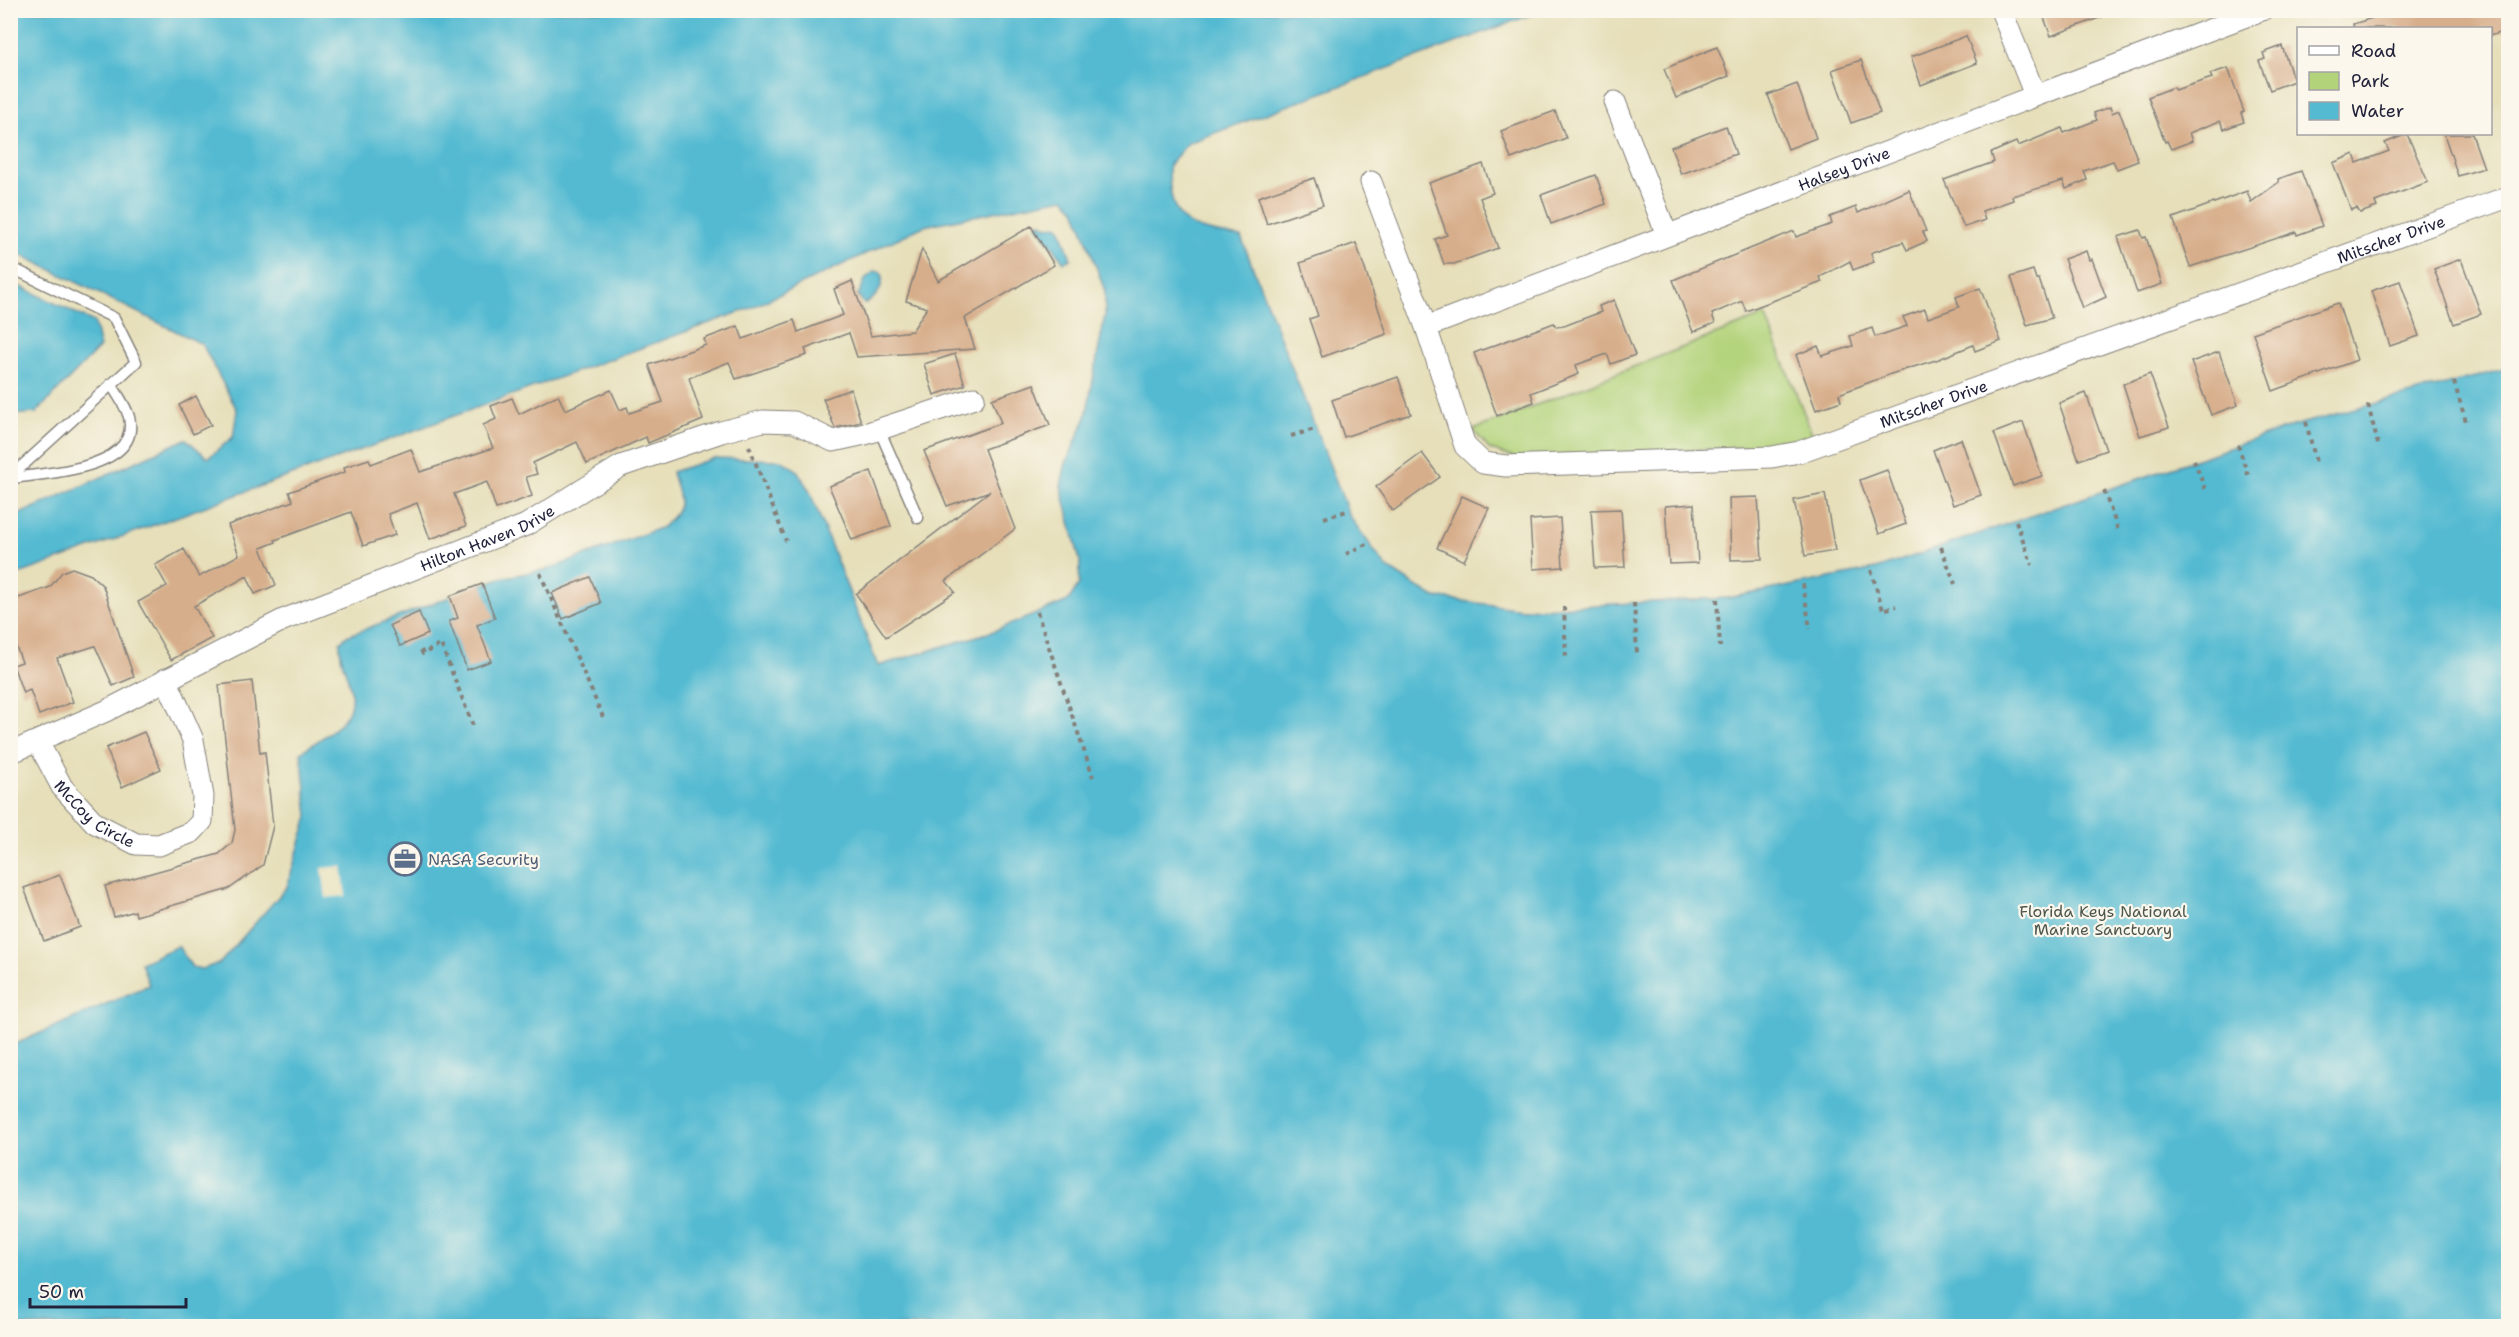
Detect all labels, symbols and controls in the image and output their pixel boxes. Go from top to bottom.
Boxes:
legend [2297,27,2492,135]
text: Road [2351,39,2396,63]
text: Park [2351,69,2390,93]
text: Water [2351,99,2404,123]
street label: Halsey Drive [1795,142,1893,196]
street label: Mitscher Drive [2334,211,2448,269]
street label: Mitscher Drive [1877,375,1991,433]
street label: Hilton Haven Drive [417,500,559,576]
street label: McCoy Circle [50,775,138,853]
office icon: NASA Security [387,841,423,877]
place label: NASA Security [428,849,539,870]
park label: Florida Keys National Marine Sanctuary [2019,901,2187,940]
scale bar [30,1271,186,1309]
text: 50 m [39,1280,84,1304]

